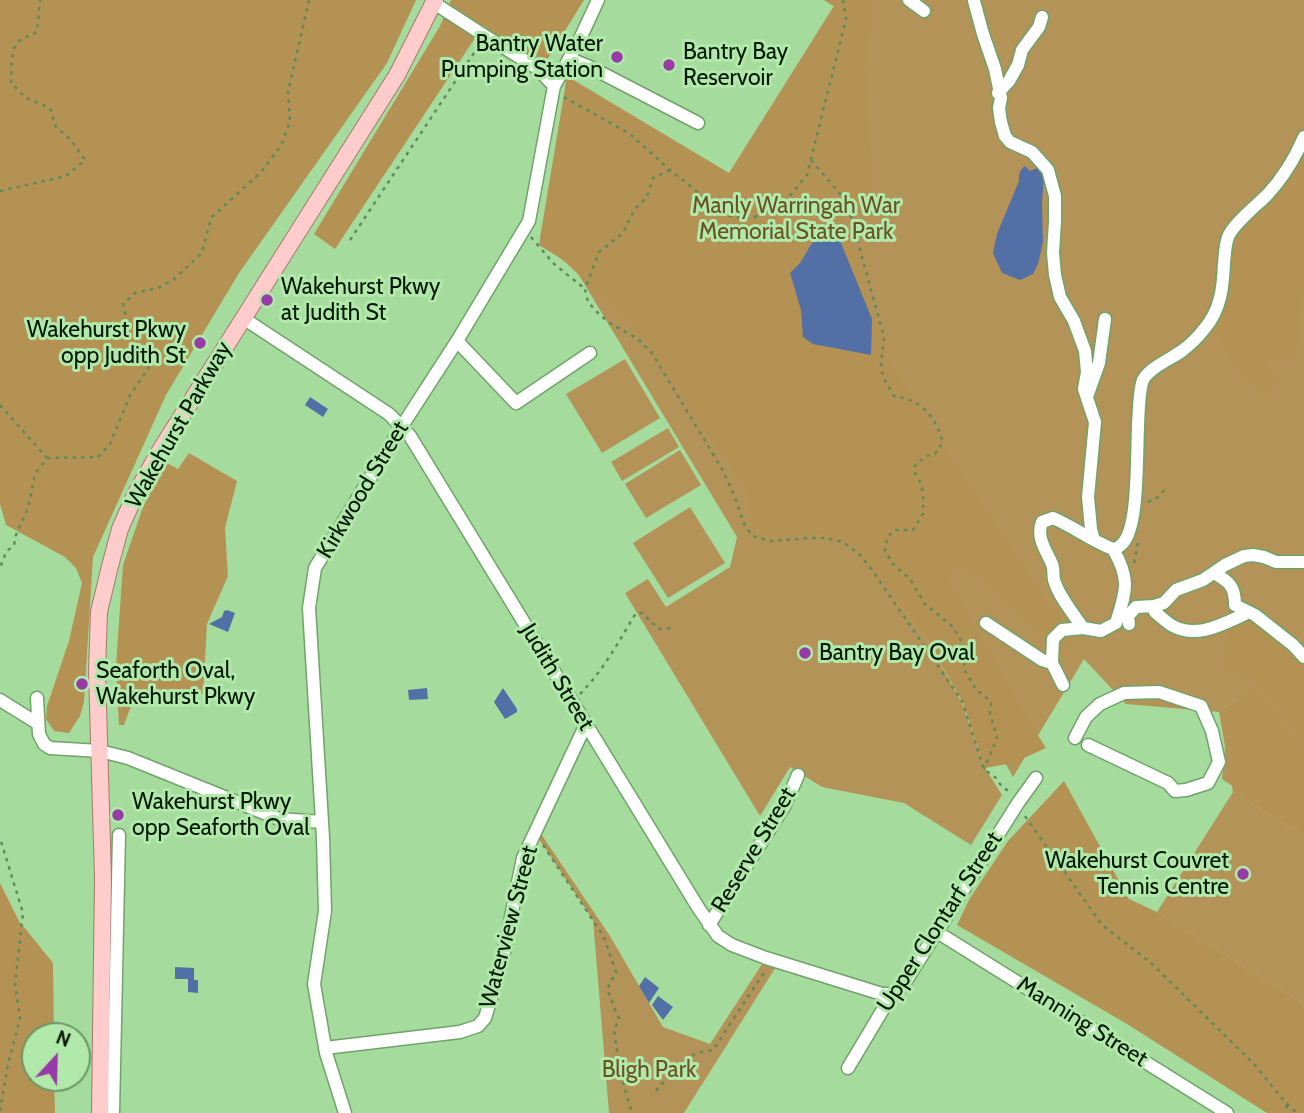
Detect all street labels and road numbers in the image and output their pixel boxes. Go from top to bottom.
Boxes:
street label: Wakehurst Parkway [120,337,238,513]
street label: Kirkwood Street [311,416,415,564]
street label: Judith Street [514,619,600,735]
street label: Reserve Street [706,782,802,918]
street label: Upper Clontarf Street [872,827,1008,1017]
street label: Waterview Street [474,843,544,1011]
street label: Manning Street [1012,971,1152,1073]

